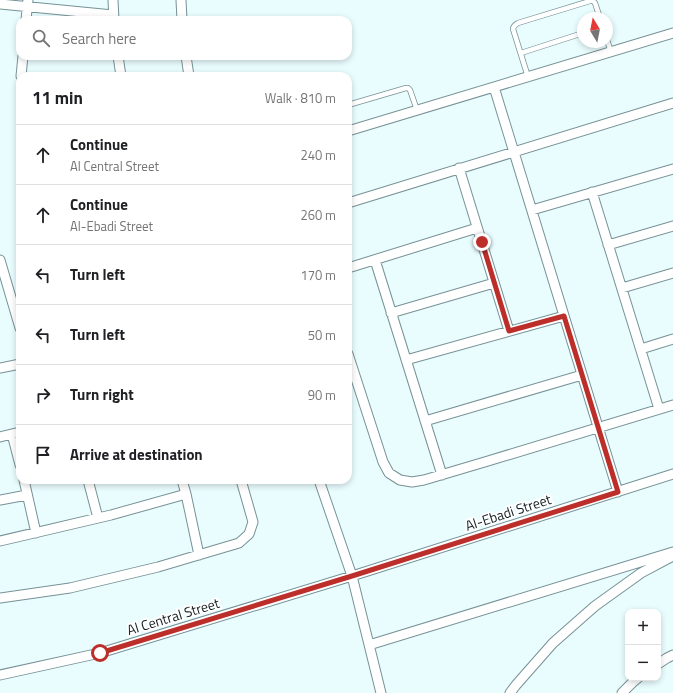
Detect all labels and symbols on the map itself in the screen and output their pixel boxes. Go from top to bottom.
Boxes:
north arrow [577,12,613,48]
route end [473,233,491,251]
street label: Al-Ebadi Street [462,488,554,536]
street label: Al Central Street [124,592,222,640]
route start [91,644,109,662]

